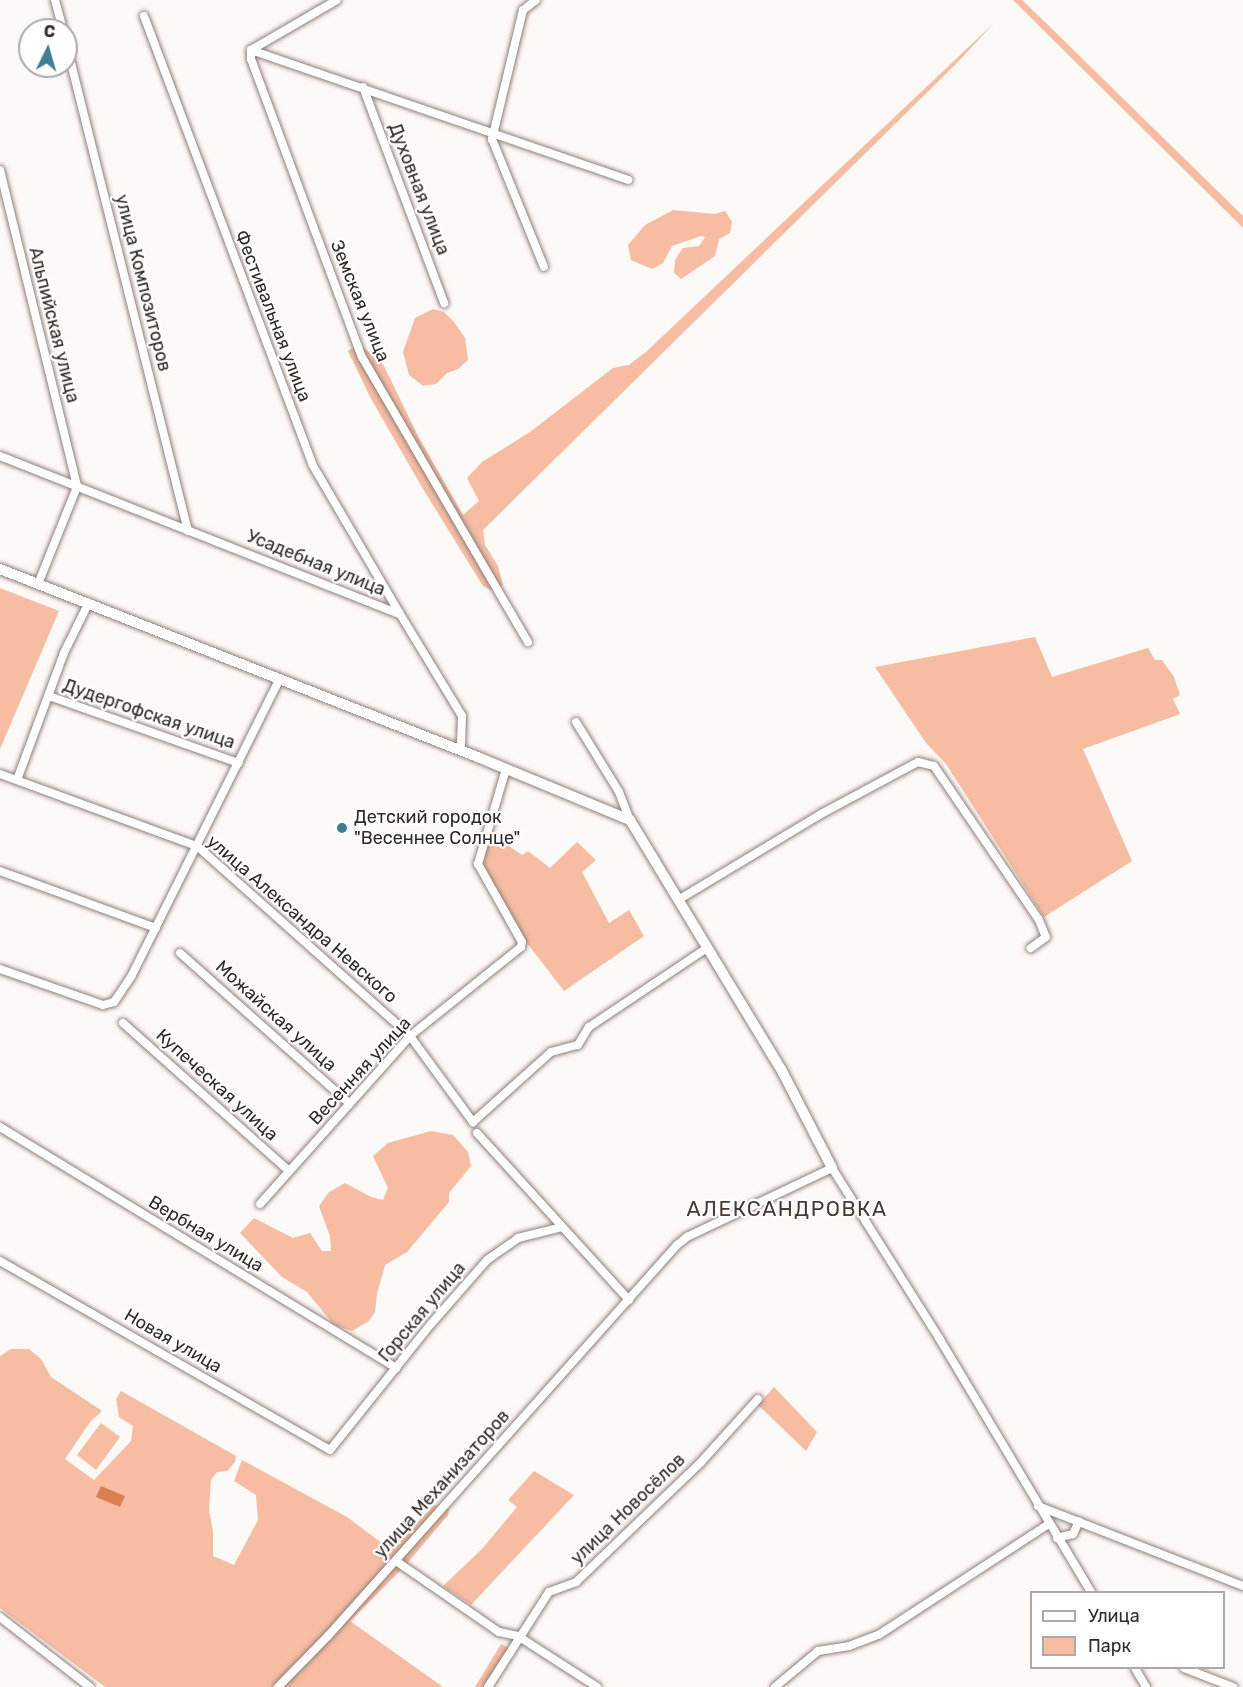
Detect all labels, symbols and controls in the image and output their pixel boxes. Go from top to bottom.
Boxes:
north arrow [18,18,78,78]
text: С [43,22,56,42]
street label: Духовная улица [384,120,454,258]
street label: улица Композиторов [111,192,175,374]
street label: Фестивальная улица [230,227,316,405]
street label: Земская улица [326,237,394,365]
street label: Альпийская улица [24,245,84,405]
street label: Усадебная улица [244,525,388,601]
street label: Дудергофская улица [60,674,238,754]
place label: Детский городок "Весеннее Солнце" [354,807,520,850]
marker: Детский городок "Весеннее Солнце" [335,821,349,835]
street label: улица Александра Невского [202,830,402,1008]
street label: Можайская улица [211,956,341,1076]
street label: Весенняя улица [304,1012,416,1130]
street label: Купеческая улица [152,1025,282,1145]
street label: Вербная улица [145,1191,267,1277]
district label: АЛЕКСАНДРОВКА [687,1196,887,1222]
street label: Горская улица [374,1258,470,1366]
street label: Новая улица [120,1304,226,1378]
street label: улица Механизаторов [370,1405,514,1563]
street label: улица Новосёлов [566,1449,690,1569]
legend [1030,1591,1225,1669]
text: Улица [1088,1605,1140,1627]
text: Парк [1088,1635,1131,1657]

